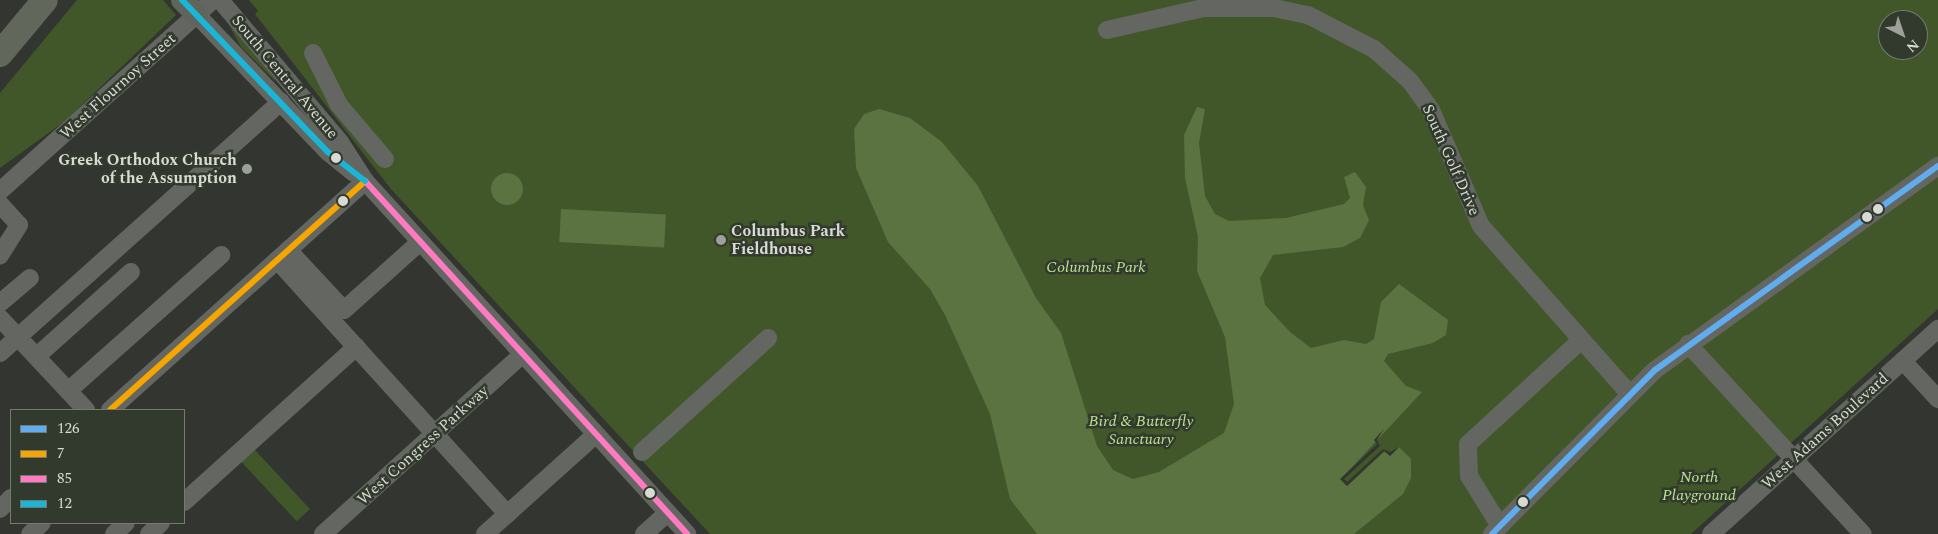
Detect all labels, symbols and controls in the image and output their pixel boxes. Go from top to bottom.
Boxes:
north arrow [1878,10,1928,60]
street label: South Central Avenue [228,11,342,143]
street label: West Flournoy Street [56,29,180,143]
text: N [1901,34,1924,58]
street label: South Golf Drive [1418,101,1484,219]
place label: Greek Orthodox Church of the Assumption [58,150,237,188]
unlabelled marker [331,153,341,163]
marker: Greek Orthodox Church of the Assumption [241,163,253,175]
unlabelled marker [338,196,348,206]
unlabelled marker [1873,204,1883,214]
unlabelled marker [1862,212,1872,222]
place label: Columbus Park Fieldhouse [731,221,845,259]
marker: Columbus Park Fieldhouse [715,234,727,246]
park label: Columbus Park [1046,257,1146,277]
street label: West Adams Boulevard [1758,369,1892,493]
street label: West Congress Parkway [353,381,493,509]
legend [10,409,185,524]
park label: Bird & Butterfly Sanctuary [1089,411,1193,449]
text: 126 [57,417,80,440]
text: 7 [57,442,65,465]
text: 85 [57,467,72,490]
park label: North Playground [1662,467,1736,505]
unlabelled marker [645,488,655,498]
text: 12 [57,492,72,515]
unlabelled marker [1518,497,1528,507]

